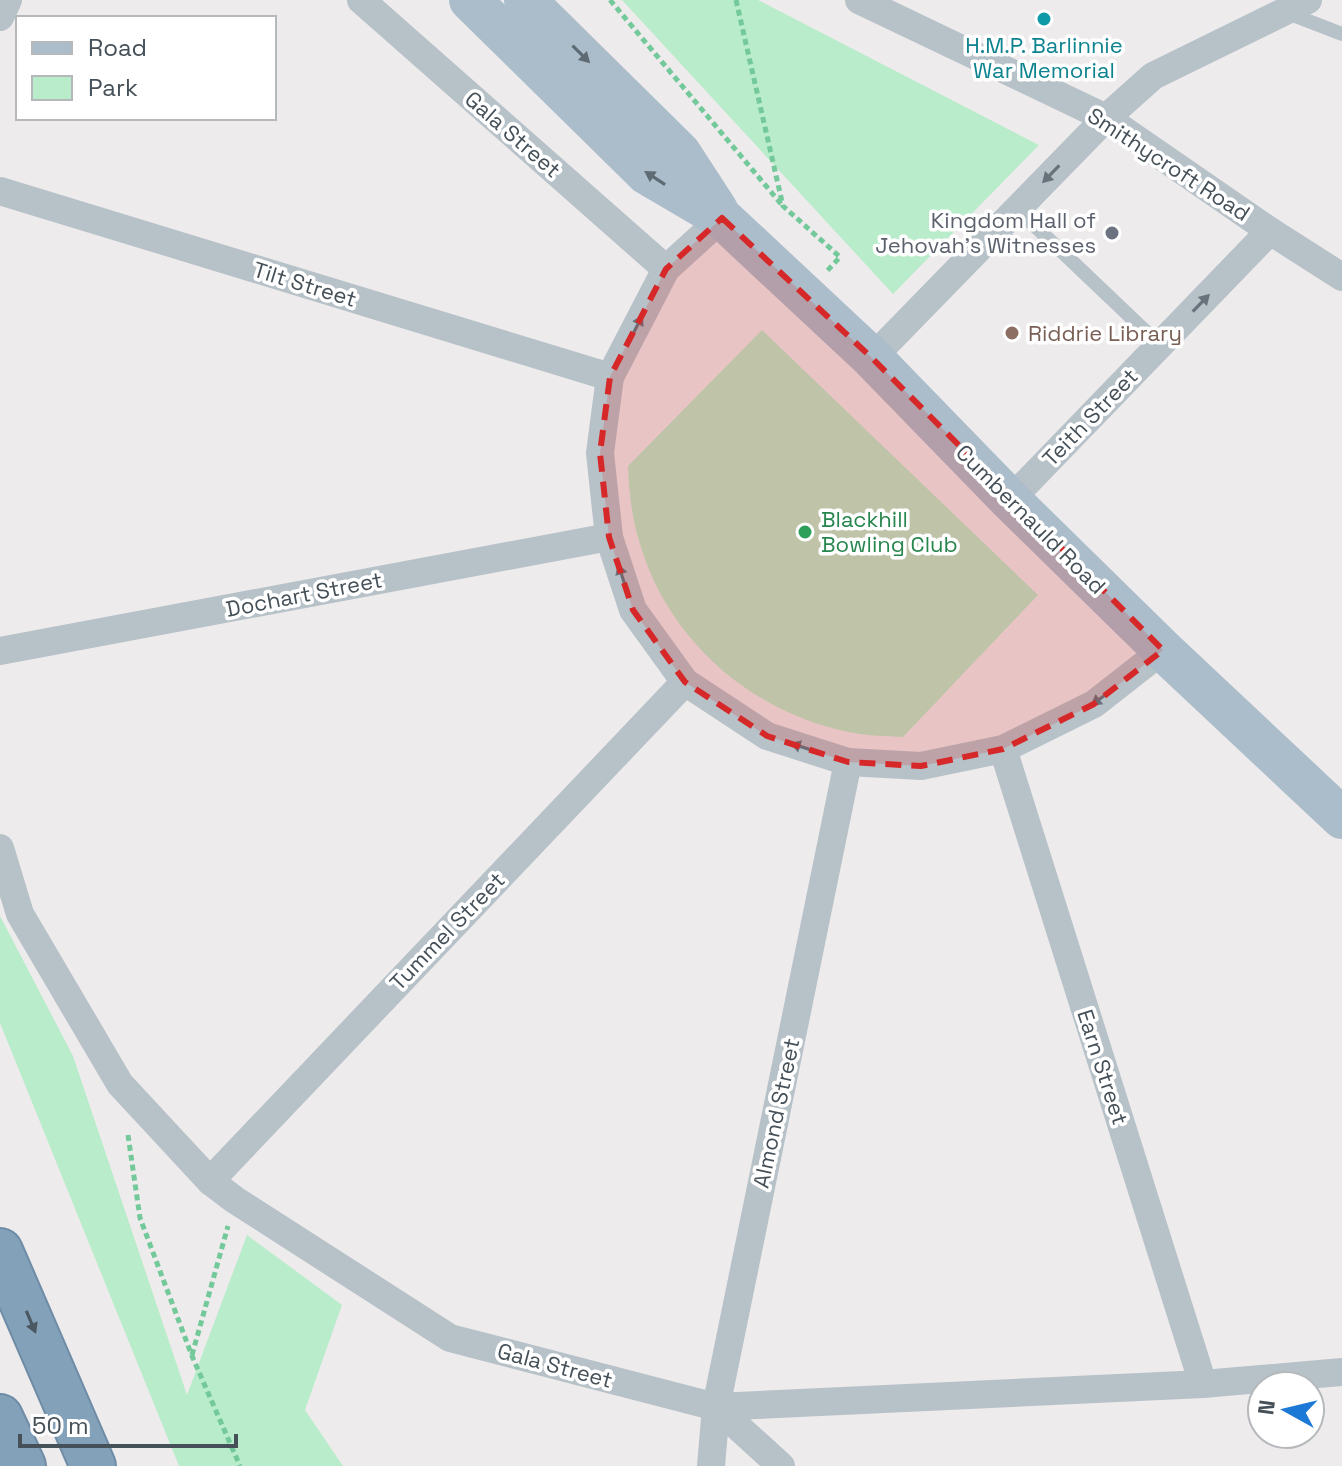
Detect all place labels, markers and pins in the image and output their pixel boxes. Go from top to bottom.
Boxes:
marker: H.M.P. Barlinnie War Memorial [1035,10,1053,28]
place label: H.M.P. Barlinnie War Memorial [965,31,1123,84]
place label: Kingdom Hall of Jehovah's Witnesses [875,206,1096,259]
marker: Kingdom Hall of Jehovah's Witnesses [1103,224,1121,242]
place label: Riddrie Library [1028,319,1182,347]
marker: Riddrie Library [1003,324,1021,342]
place label: Blackhill Bowling Club [821,505,958,558]
marker: Blackhill Bowling Club [796,523,814,541]

